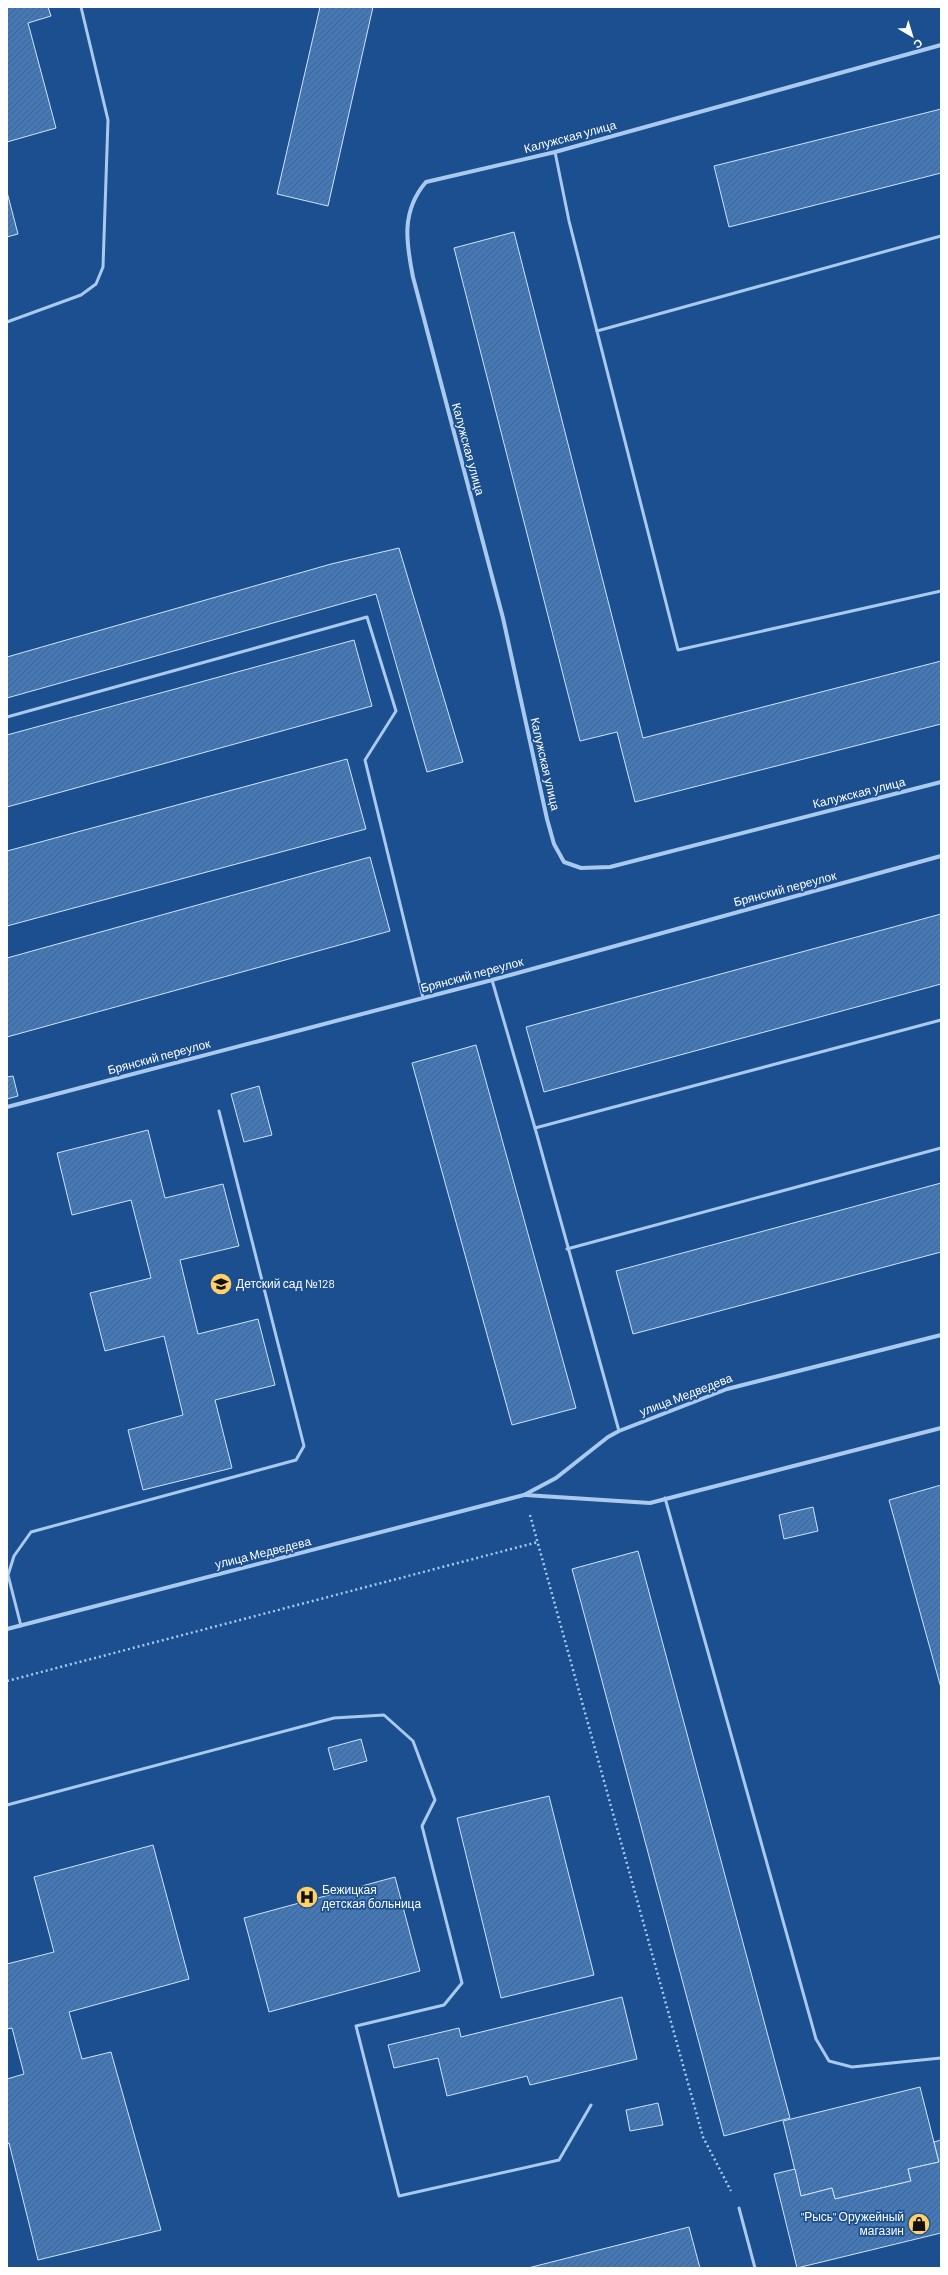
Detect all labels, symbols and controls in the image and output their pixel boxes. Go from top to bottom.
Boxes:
north arrow [892,16,932,56]
text: С [911,37,926,52]
street label: Калужская улица [522,117,618,156]
street label: Калужская улица [449,401,488,497]
street label: Калужская улица [528,716,564,812]
street label: Калужская улица [811,774,907,811]
street label: Брянский переулок [732,867,839,909]
street label: Брянский переулок [419,953,526,995]
street label: Брянский переулок [106,1035,213,1077]
school or university icon: Детский сад №128 [208,1271,234,1297]
place label: Детский сад №128 [236,1276,335,1291]
street label: улица Медведева [637,1370,735,1419]
street label: улица Медведева [213,1533,313,1572]
place label: Бежицкая детская больница [322,1882,421,1911]
hospital icon: Бежицкая детская больница [294,1884,320,1910]
place label: "Рысь" Оружейный магазин [801,2209,904,2237]
shop icon: "Рысь" Оружейный магазин [906,2211,932,2237]

